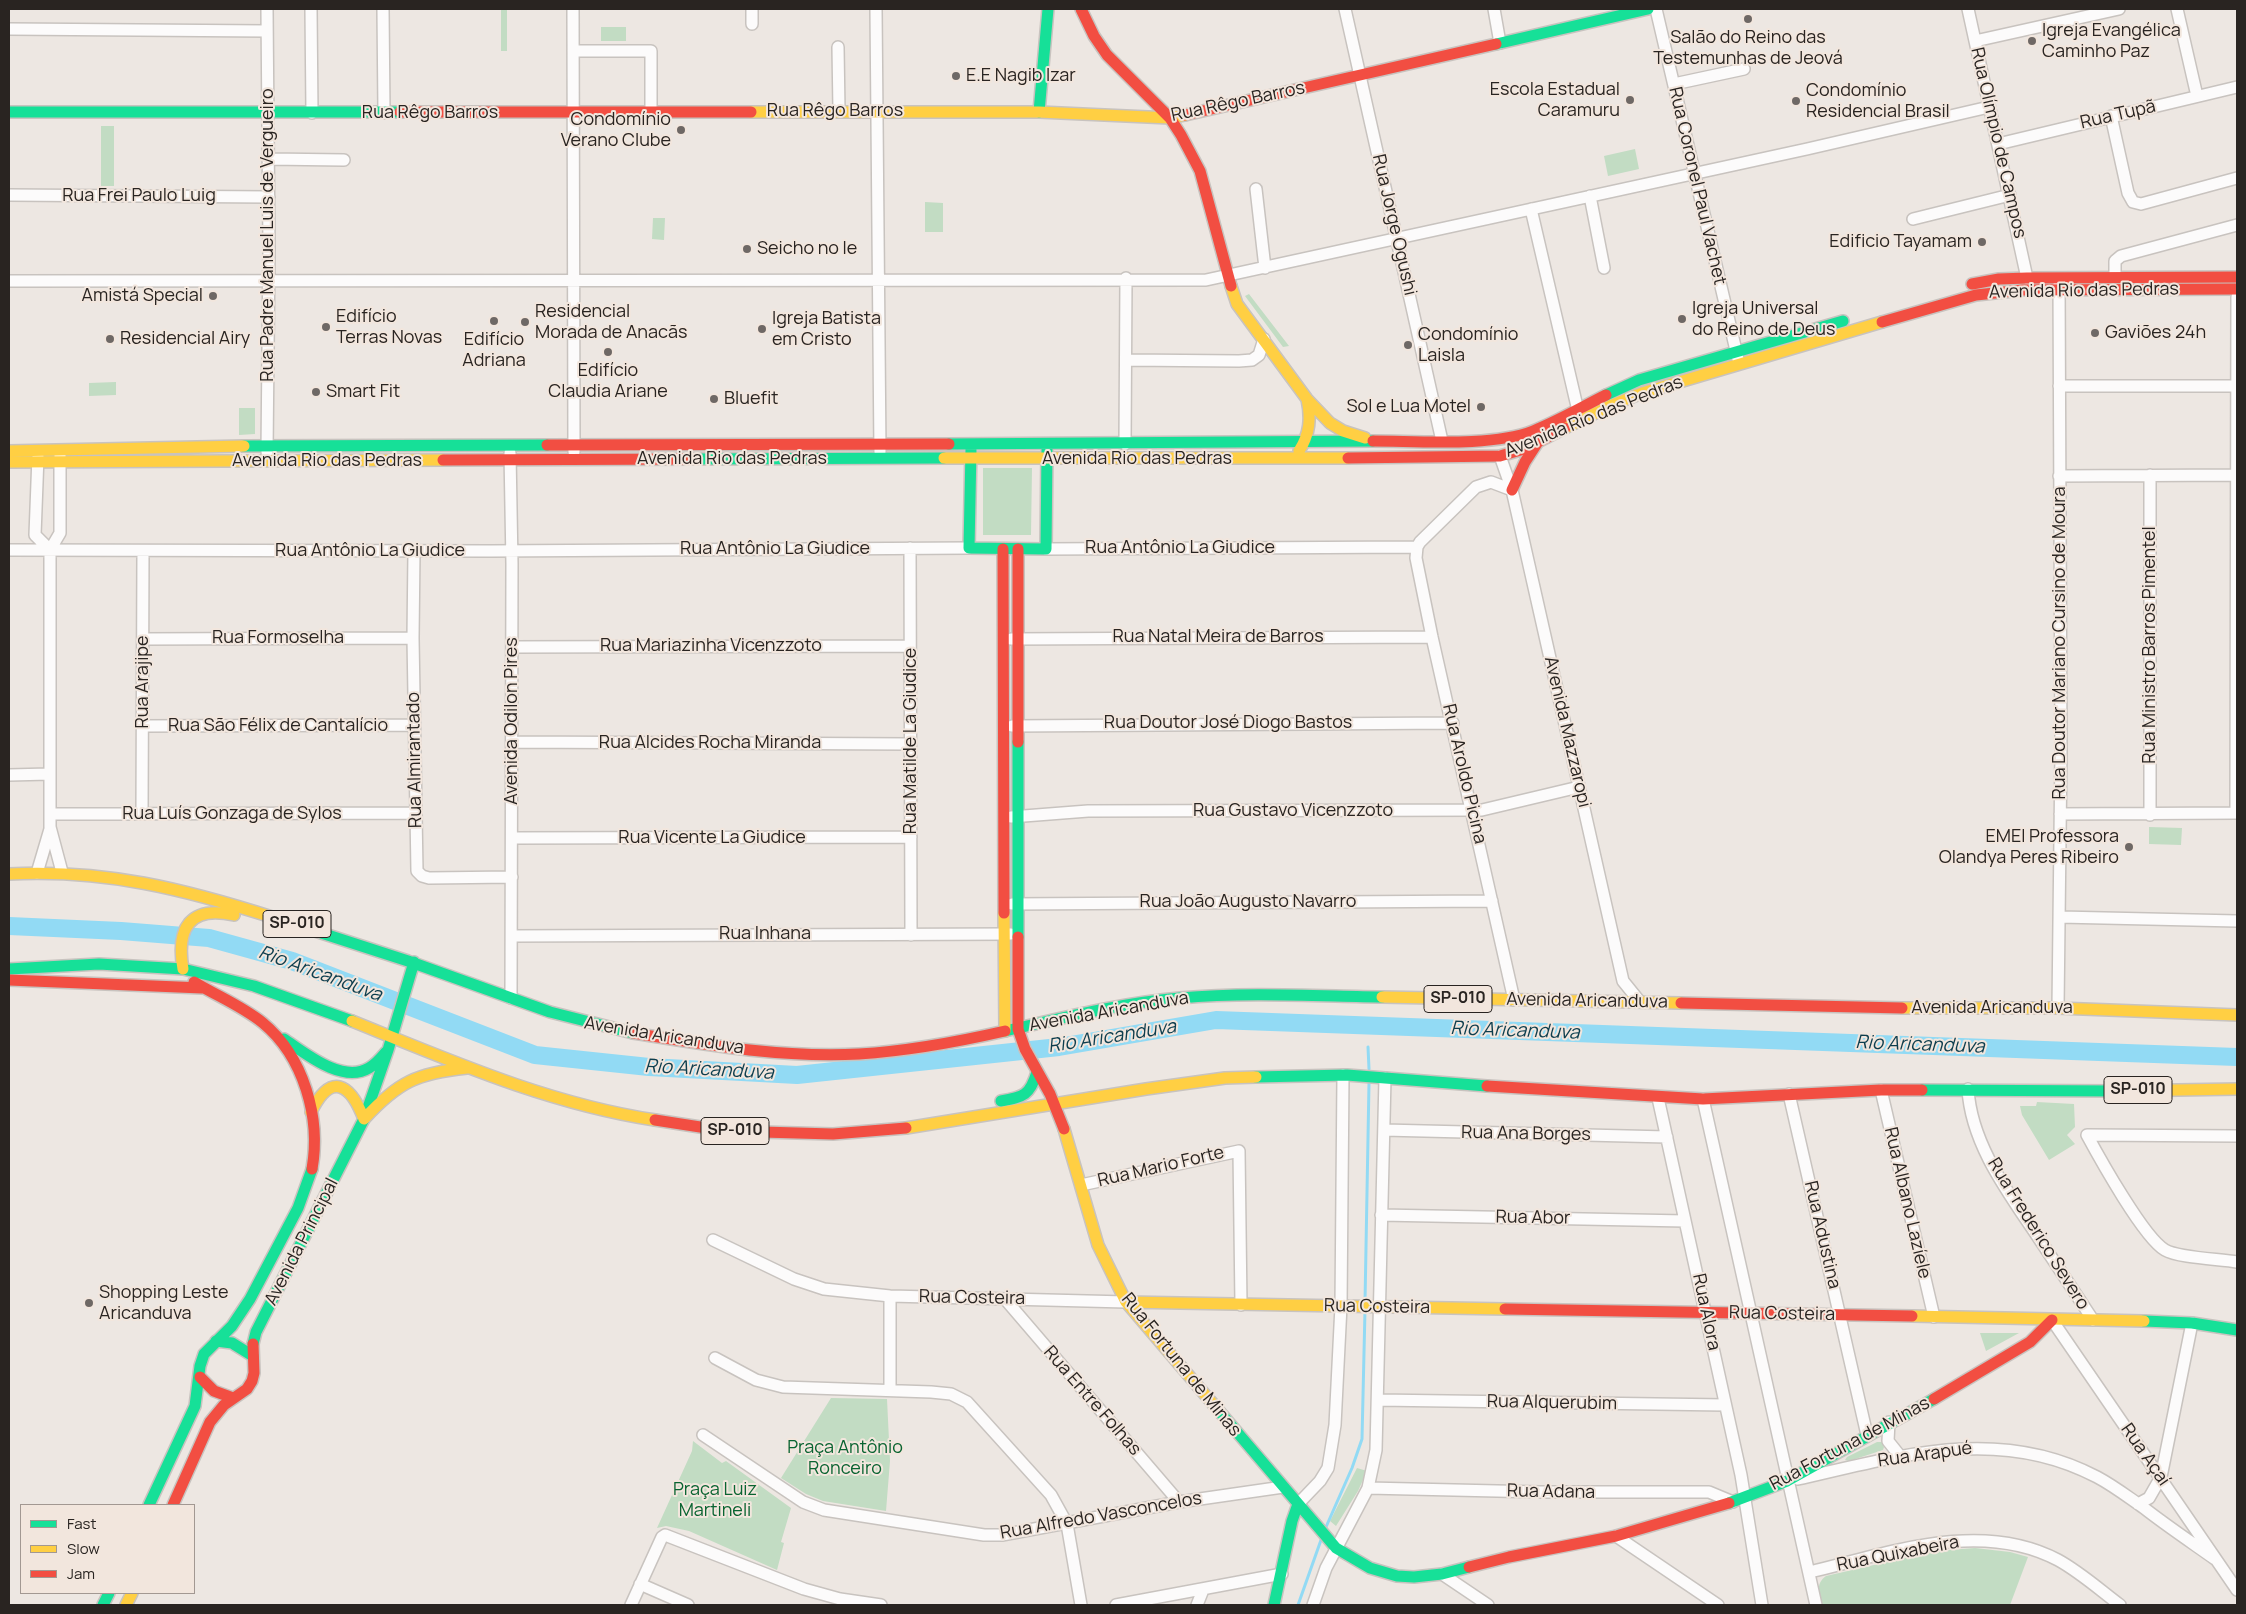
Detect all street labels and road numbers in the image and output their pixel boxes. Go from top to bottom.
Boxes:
street label: Rua Olímpio de Campos [1966,46,2030,240]
street label: Rua Rêgo Barros [1169,77,1307,127]
street label: Rua Coronel Paul Vachet [1664,85,1730,287]
street label: Rua Padre Manuel Luis de Vergueiro [257,88,279,382]
street label: Rua Tupã [2078,96,2158,134]
street label: Rua Rêgo Barros [767,100,903,122]
street label: Rua Rêgo Barros [362,102,498,124]
street label: Rua Jorge Ogushi [1367,152,1421,298]
street label: Rua Frei Paulo Luig [62,185,216,207]
street label: Avenida Rio das Pedras [1989,279,2179,303]
street label: Avenida Rio das Pedras [1502,371,1686,463]
street label: Avenida Rio das Pedras [637,448,827,470]
street label: Avenida Rio das Pedras [1042,448,1232,470]
street label: Avenida Rio das Pedras [232,450,422,472]
street label: Rua Doutor Mariano Cursino de Moura [2049,487,2071,799]
street label: Rua Ministro Barros Pimentel [2139,526,2161,764]
street label: Rua Antônio La Giudice [1085,537,1275,559]
street label: Rua Antônio La Giudice [680,538,870,560]
street label: Rua Antônio La Giudice [275,540,465,562]
street label: Rua Natal Meira de Barros [1112,626,1324,648]
street label: Rua Formoselha [212,627,344,649]
street label: Rua Arajipe [132,635,154,729]
street label: Rua Mariazinha Vicenzzoto [600,635,822,657]
street label: Avenida Odilon Pires [501,637,523,805]
street label: Rua Matilde La Giudice [900,648,922,834]
street label: Avenida Mazzaropi [1539,654,1595,810]
street label: Rua Almirantado [403,692,427,828]
street label: Rua Aroldo Picina [1437,702,1491,846]
street label: Rua Doutor José Diogo Bastos [1104,712,1352,734]
street label: Rua São Félix de Cantalício [168,715,388,737]
street label: Rua Alcides Rocha Miranda [599,732,821,754]
street label: Rua Gustavo Vicenzzoto [1193,800,1393,822]
street label: Rua Luís Gonzaga de Sylos [122,803,342,825]
street label: Rua Vicente La Giudice [618,827,806,849]
street label: Rua João Augusto Navarro [1140,891,1356,913]
road number: SP-010 [263,911,331,938]
street label: Rua Inhana [719,923,811,945]
road number: SP-010 [1424,986,1492,1012]
street label: Avenida Aricanduva [1028,987,1190,1037]
street label: Avenida Aricanduva [1506,989,1668,1013]
street label: Avenida Aricanduva [1911,997,2073,1019]
street label: Avenida Aricanduva [583,1013,745,1059]
road number: SP-010 [2104,1076,2172,1104]
road number: SP-010 [701,1118,769,1144]
street label: Rua Ana Borges [1461,1122,1591,1146]
street label: Rua Albano Lazíele [1879,1125,1935,1281]
street label: Rua Mario Forte [1096,1142,1226,1192]
street label: Rua Frederico Severo [1983,1154,2093,1314]
street label: Avenida Principal [261,1175,343,1309]
street label: Rua Adustina [1799,1179,1845,1291]
street label: Rua Abor [1495,1207,1571,1229]
street label: Rua Alora [1687,1272,1725,1352]
street label: Rua Costeira [919,1286,1025,1310]
street label: Rua Fortuna de Minas [1117,1289,1245,1441]
street label: Rua Costeira [1324,1295,1430,1319]
street label: Rua Costeira [1729,1302,1835,1326]
street label: Rua Entre Folhas [1039,1342,1145,1460]
street label: Rua Alquerubim [1487,1391,1617,1415]
street label: Rua Fortuna de Minas [1766,1393,1934,1495]
street label: Rua Açaí [2116,1420,2174,1490]
street label: Rua Arapué [1876,1438,1974,1472]
street label: Rua Adana [1507,1480,1595,1504]
street label: Rua Alfredo Vasconcelos [999,1488,1203,1544]
street label: Rua Quixabeira [1835,1532,1961,1576]

